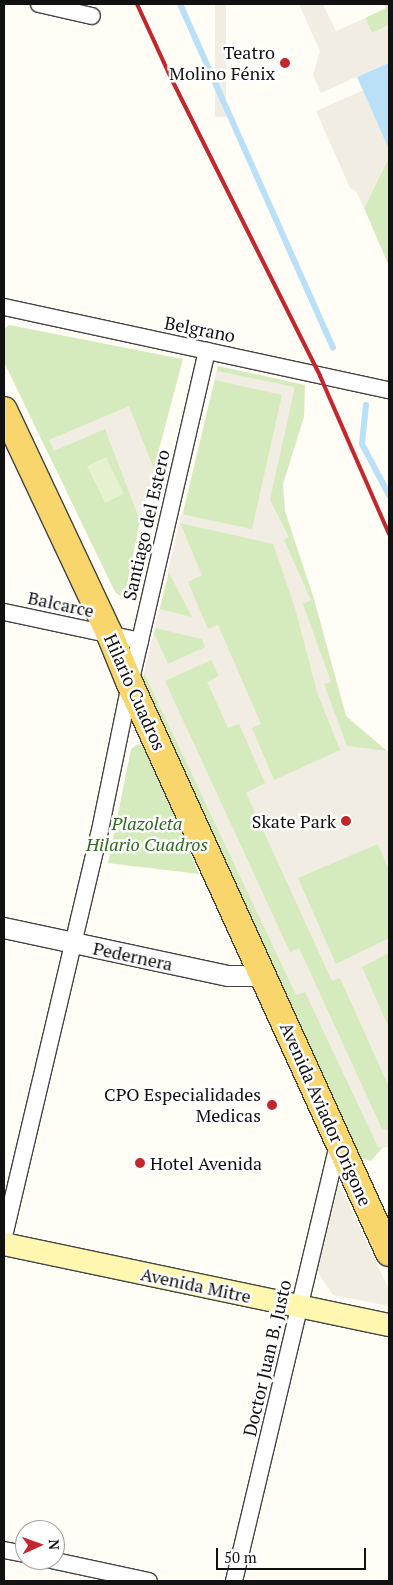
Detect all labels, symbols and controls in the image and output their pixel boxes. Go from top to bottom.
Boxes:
place label: Teatro Molino Fénix [169,42,275,84]
marker: Teatro Molino Fénix [279,57,291,69]
street label: Belgrano [163,312,237,346]
street label: Santiago del Estero [118,447,174,603]
street label: Balcarce [26,586,96,622]
street label: Hilario Cuadros [100,630,170,754]
place label: Skate Park [252,810,336,832]
park label: Plazoleta Hilario Cuadros [86,813,208,856]
marker: Skate Park [340,815,352,827]
street label: Pedernera [91,937,175,975]
street label: Avenida Aviador Origone [276,1019,376,1209]
place label: CPO Especialidades Medicas [104,1084,261,1126]
marker: CPO Especialidades Medicas [265,1098,279,1112]
place label: Hotel Avenida [150,1152,262,1174]
marker: Hotel Avenida [134,1157,146,1169]
street label: Avenida Mitre [139,1263,253,1307]
street label: Doctor Juan B. Justo [238,1277,296,1439]
north arrow [15,1520,65,1570]
scale bar [218,1538,368,1570]
text: N [45,1539,64,1550]
text: 50 m [224,1547,257,1567]

